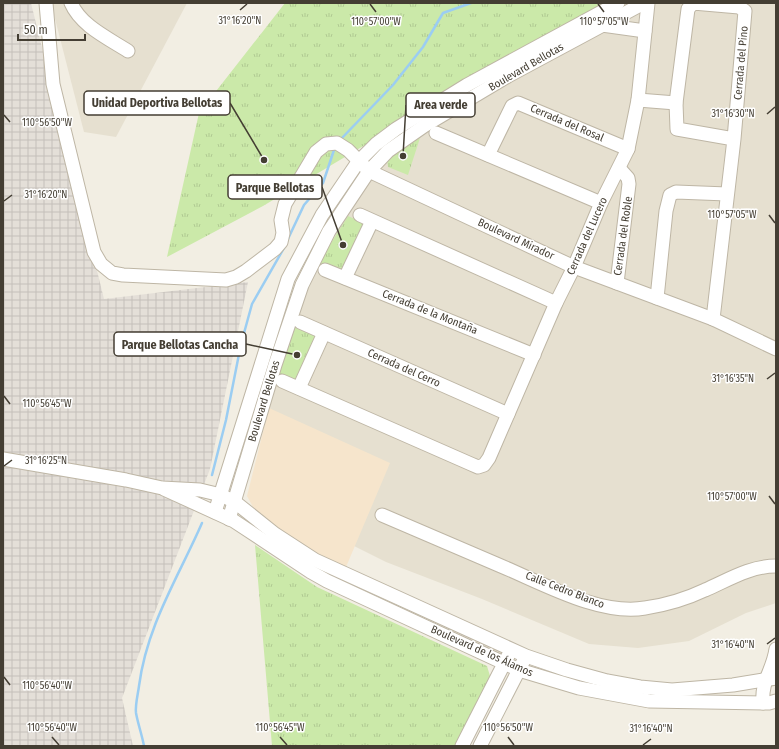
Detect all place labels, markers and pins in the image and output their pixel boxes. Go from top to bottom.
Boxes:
callout: Unidad Deportiva Bellotas [84,91,230,115]
callout: Area verde [406,93,475,117]
callout: Parque Bellotas [228,175,322,199]
callout: Parque Bellotas Cancha [114,332,246,356]

